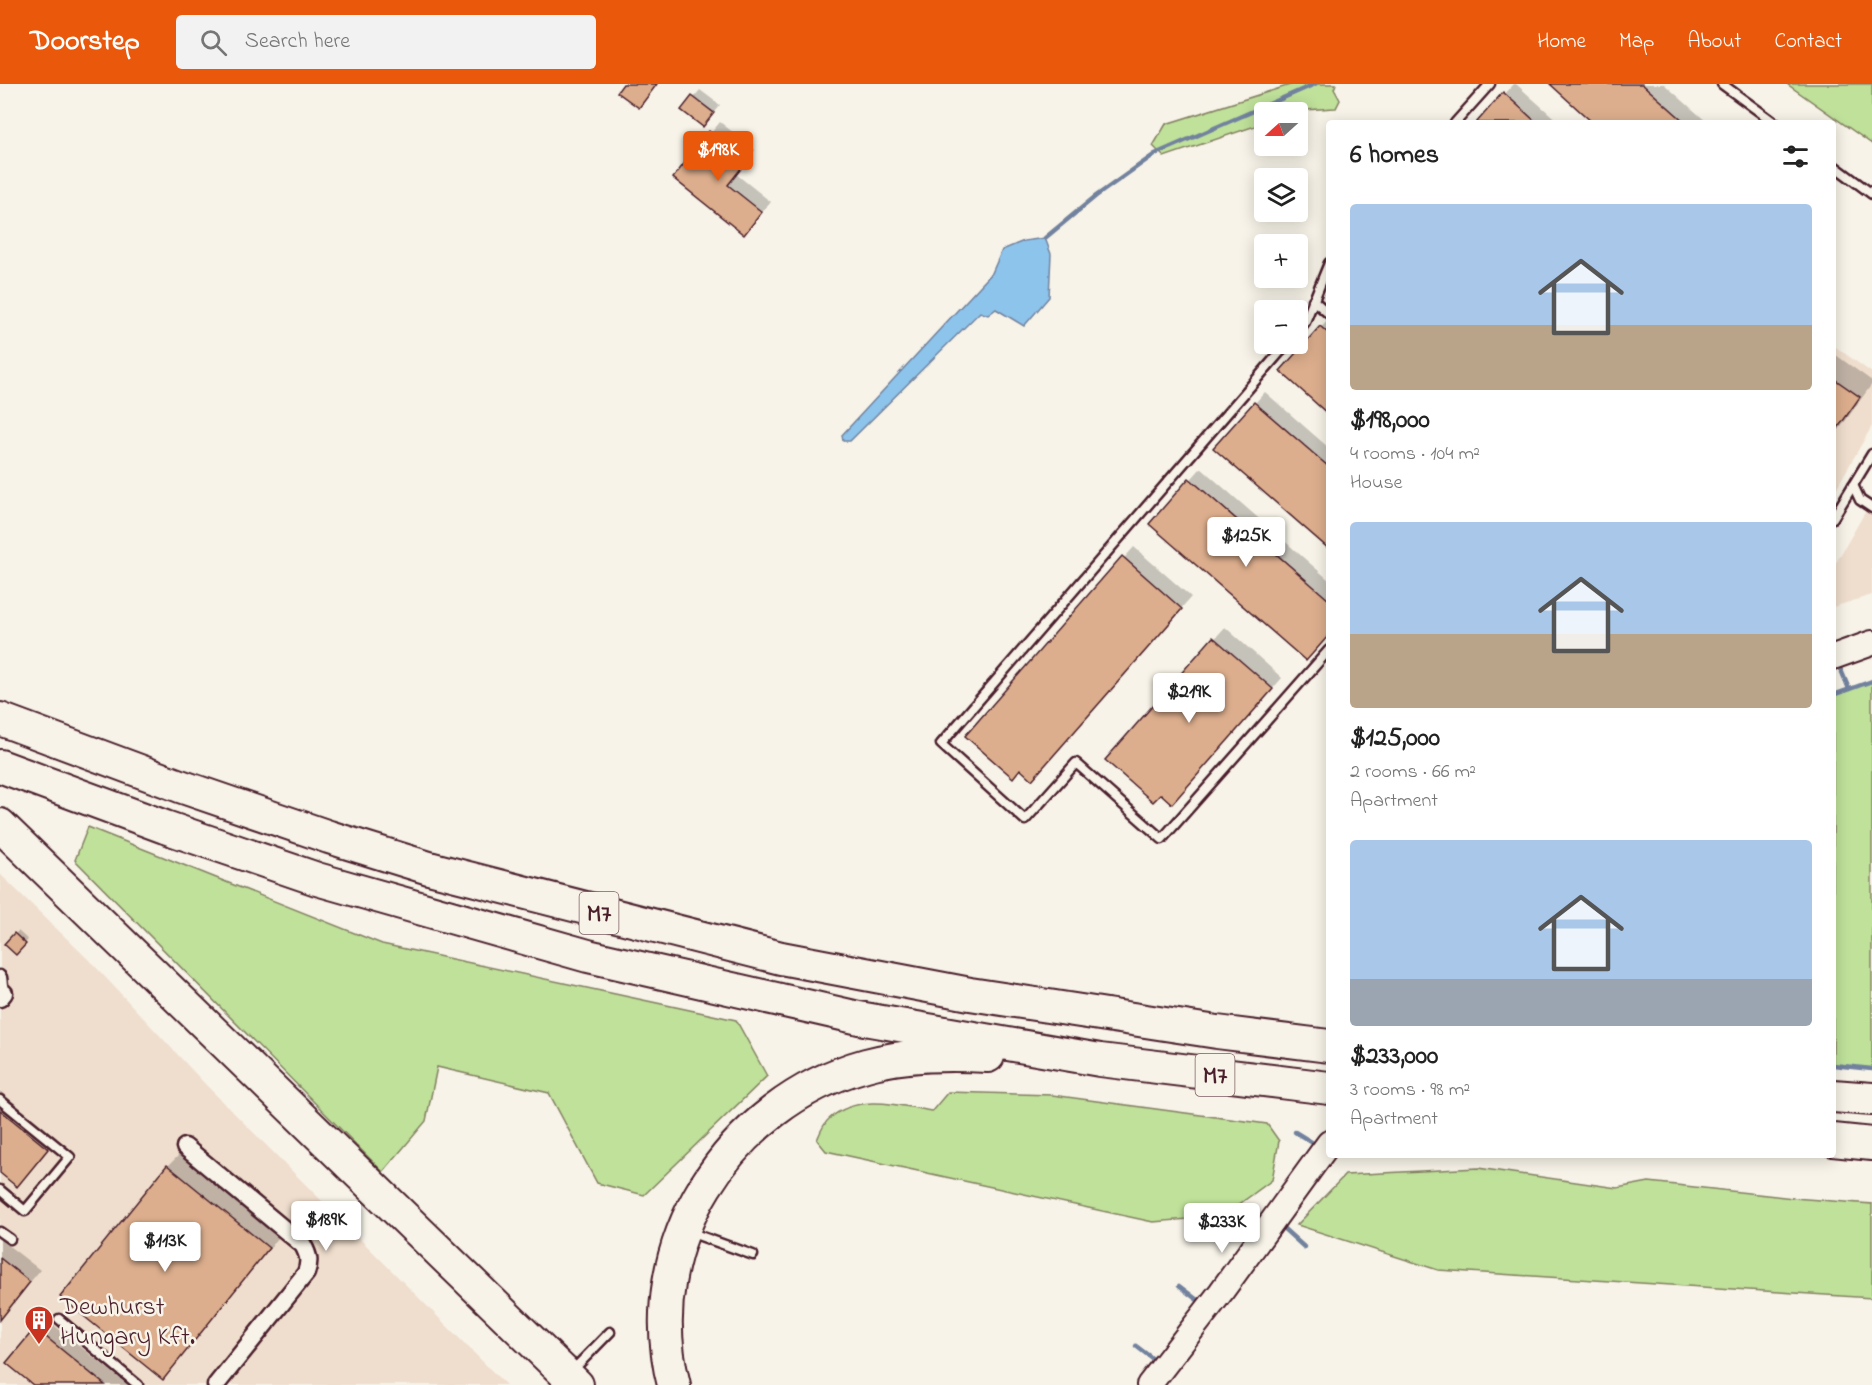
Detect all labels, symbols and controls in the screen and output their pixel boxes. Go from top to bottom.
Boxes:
search box [176,15,596,69]
text: Doorstep [30,22,140,63]
icon: search [197,26,230,59]
text: Search here [245,26,350,58]
text: Home [1537,27,1586,57]
text: Map [1619,27,1654,57]
text: About [1687,27,1741,57]
text: Contact [1774,27,1842,57]
north arrow [1254,102,1308,156]
map controls [1254,102,1308,354]
pin: $198K [676,131,760,182]
text: $198K [697,136,739,165]
text: 6 homes [1350,137,1439,175]
icon: filters [1779,140,1812,173]
button: layers [1254,168,1308,222]
button: + [1254,234,1308,288]
icon: home [1527,243,1635,351]
button: − [1254,300,1308,354]
text: $198,000 [1350,402,1430,440]
text: 4 rooms · 104 m² [1350,440,1480,469]
text: House [1350,469,1403,498]
pin: $125K [1204,517,1288,568]
text: $125K [1221,522,1271,551]
icon: home [1527,561,1635,669]
pin: $219K [1147,673,1231,724]
text: $219K [1167,678,1211,707]
text: $125,000 [1350,720,1440,758]
text: 2 rooms · 66 m² [1350,758,1476,787]
text: Apartment [1350,787,1438,816]
icon: home [1527,879,1635,987]
road number: M7 [580,892,618,934]
text: $233,000 [1350,1038,1438,1076]
road number: M7 [1196,1054,1234,1096]
text: 3 rooms · 98 m² [1350,1076,1470,1105]
text: Apartment [1350,1105,1438,1134]
pin: $189K [284,1201,368,1252]
pin: $233K [1180,1203,1264,1254]
text: $189K [305,1206,347,1235]
text: $233K [1198,1208,1246,1237]
pin: $113K [123,1222,207,1273]
text: $113K [144,1227,186,1256]
place label: Dewhurst Hungary Kft. [59,1289,195,1357]
building icon: Dewhurst Hungary Kft. [23,1304,55,1346]

